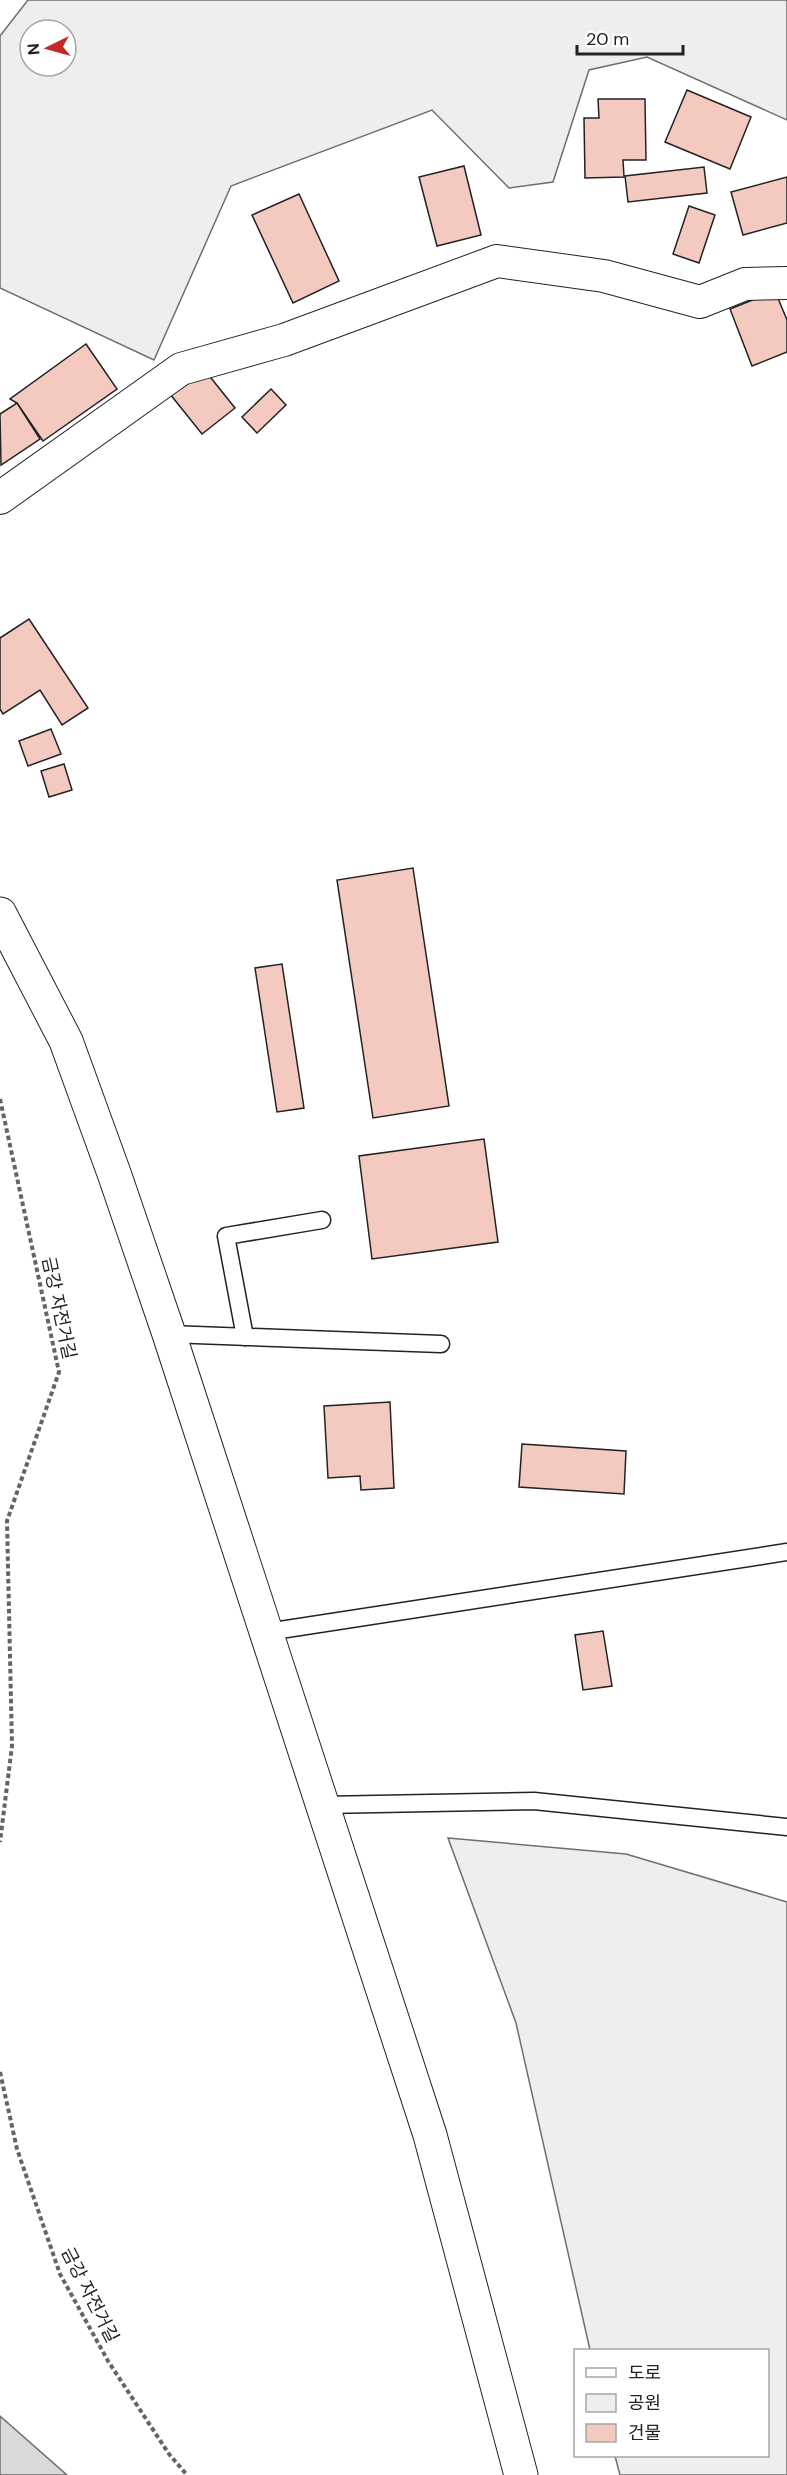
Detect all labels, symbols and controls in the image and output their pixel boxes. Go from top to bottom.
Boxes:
north arrow [18,18,78,78]
scale bar [577,18,684,56]
text: 20 m [586,27,629,51]
text: N [23,43,45,56]
street label: 금강 자전거길 [36,1255,82,1361]
street label: 금강 자전거길 [56,2243,124,2347]
legend [574,2349,769,2457]
text: 도로 [628,2361,661,2385]
text: 공원 [628,2391,661,2415]
text: 건물 [628,2421,661,2445]

